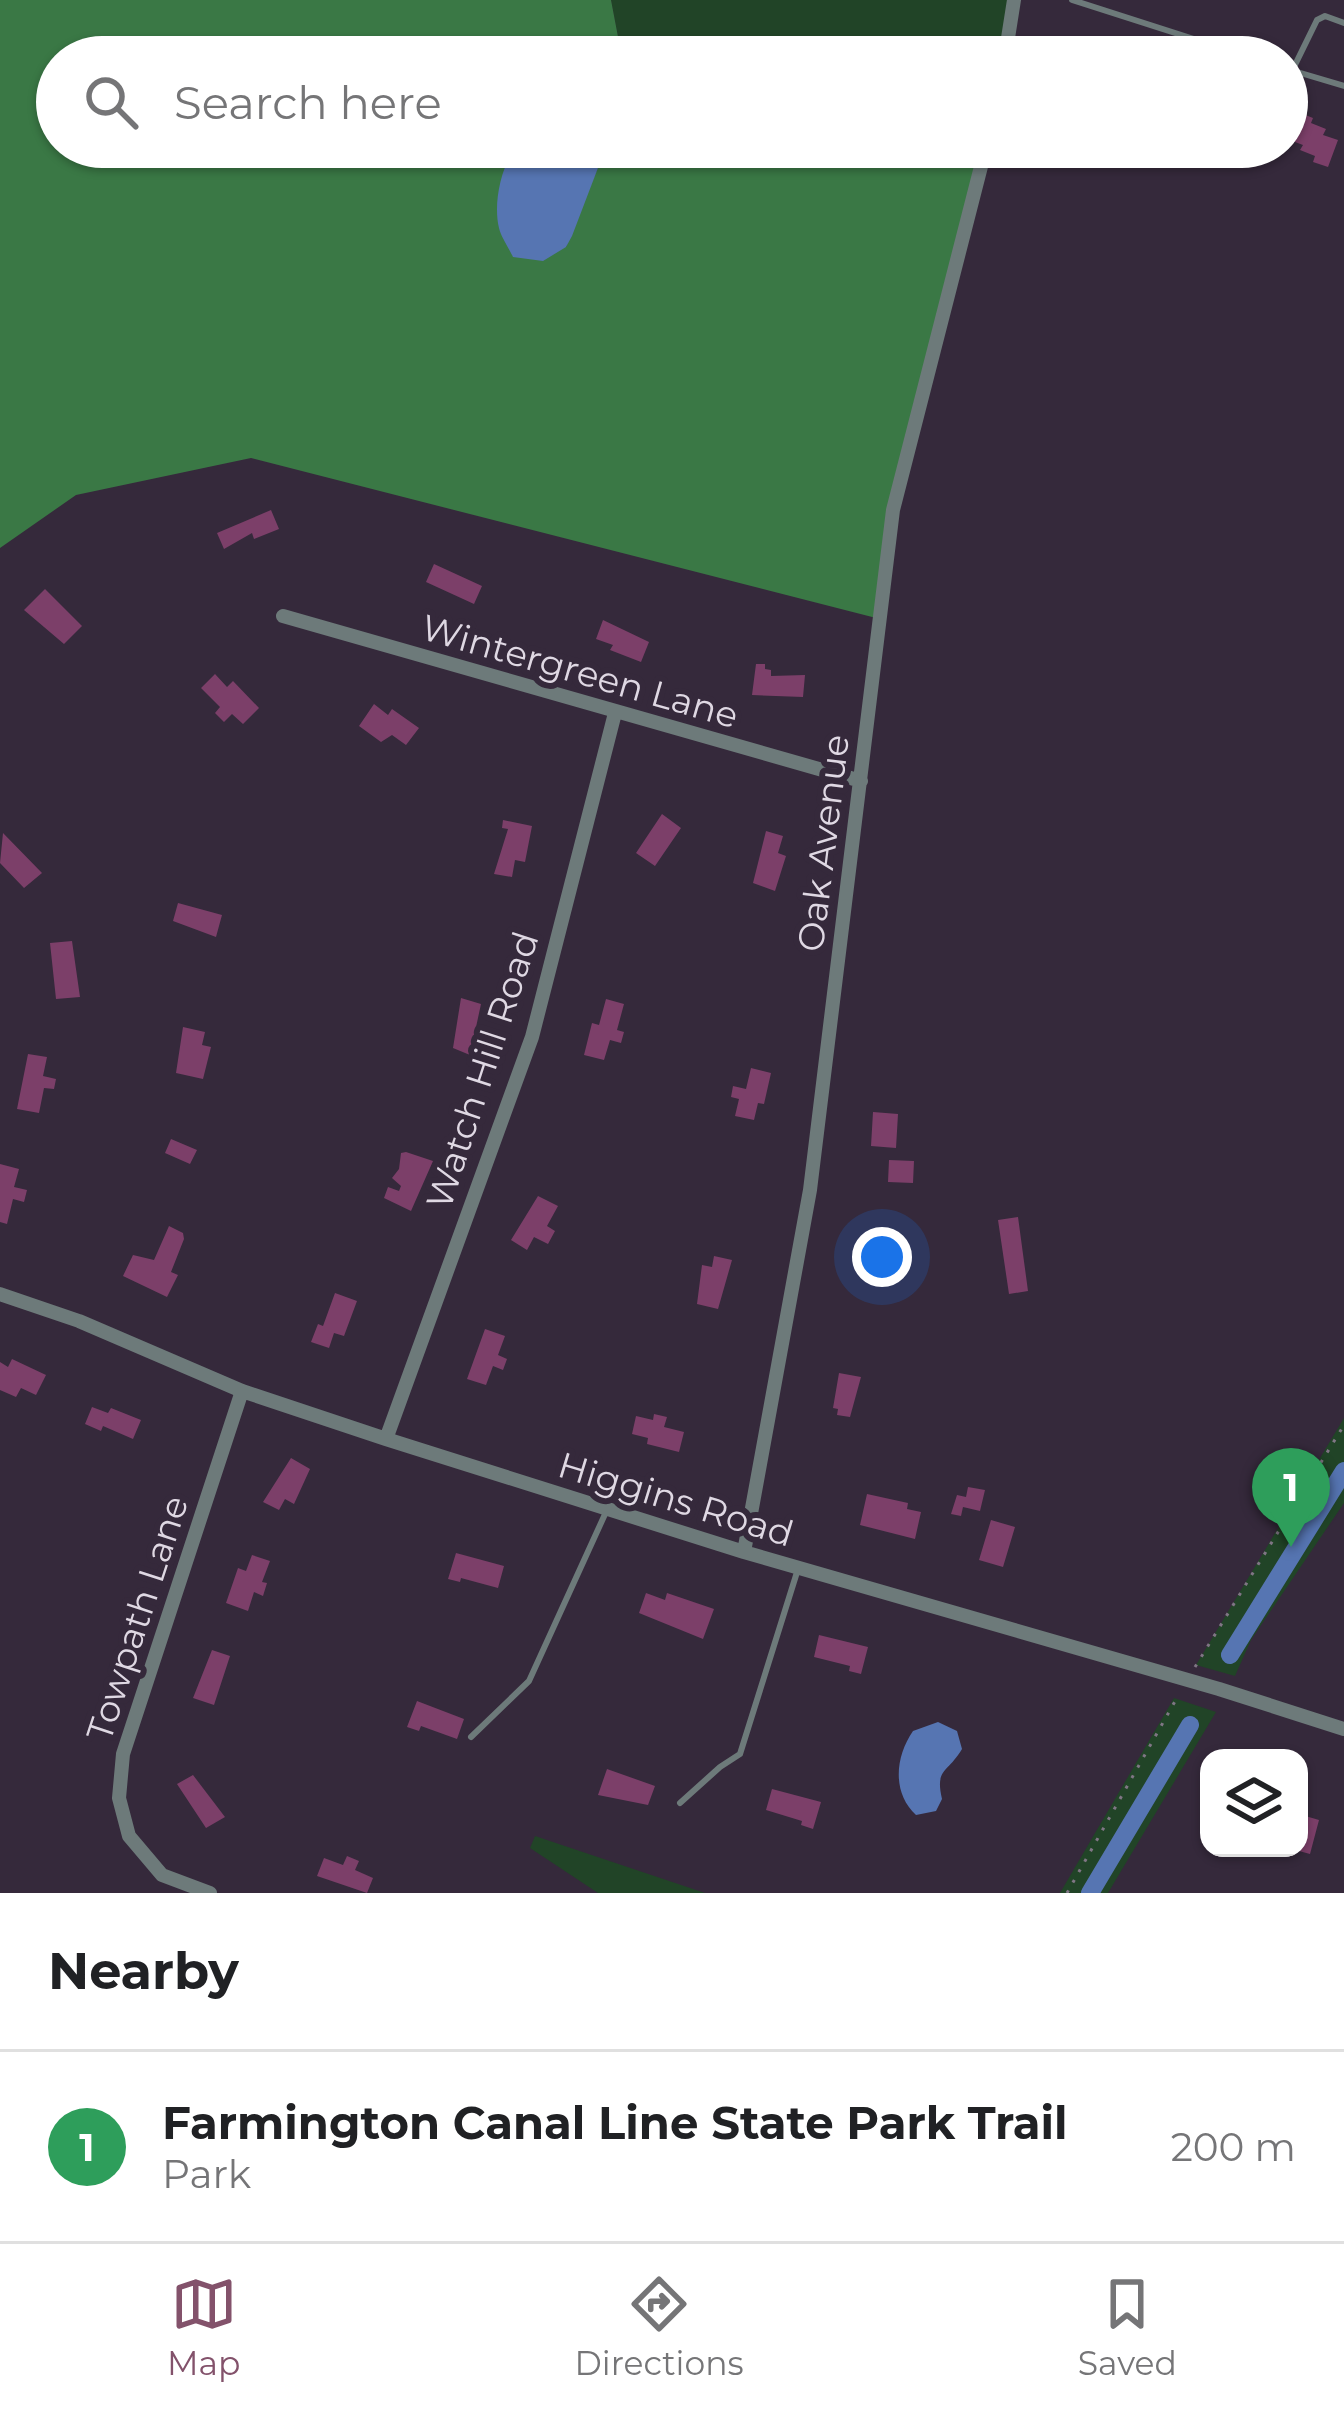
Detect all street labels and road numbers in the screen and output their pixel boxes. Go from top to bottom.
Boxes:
street label: Wintergreen Lane [417,605,743,737]
street label: Oak Avenue [788,732,858,954]
street label: Watch Hill Road [416,926,548,1214]
street label: Higgins Road [553,1442,799,1556]
street label: Towpath Lane [77,1490,197,1746]

